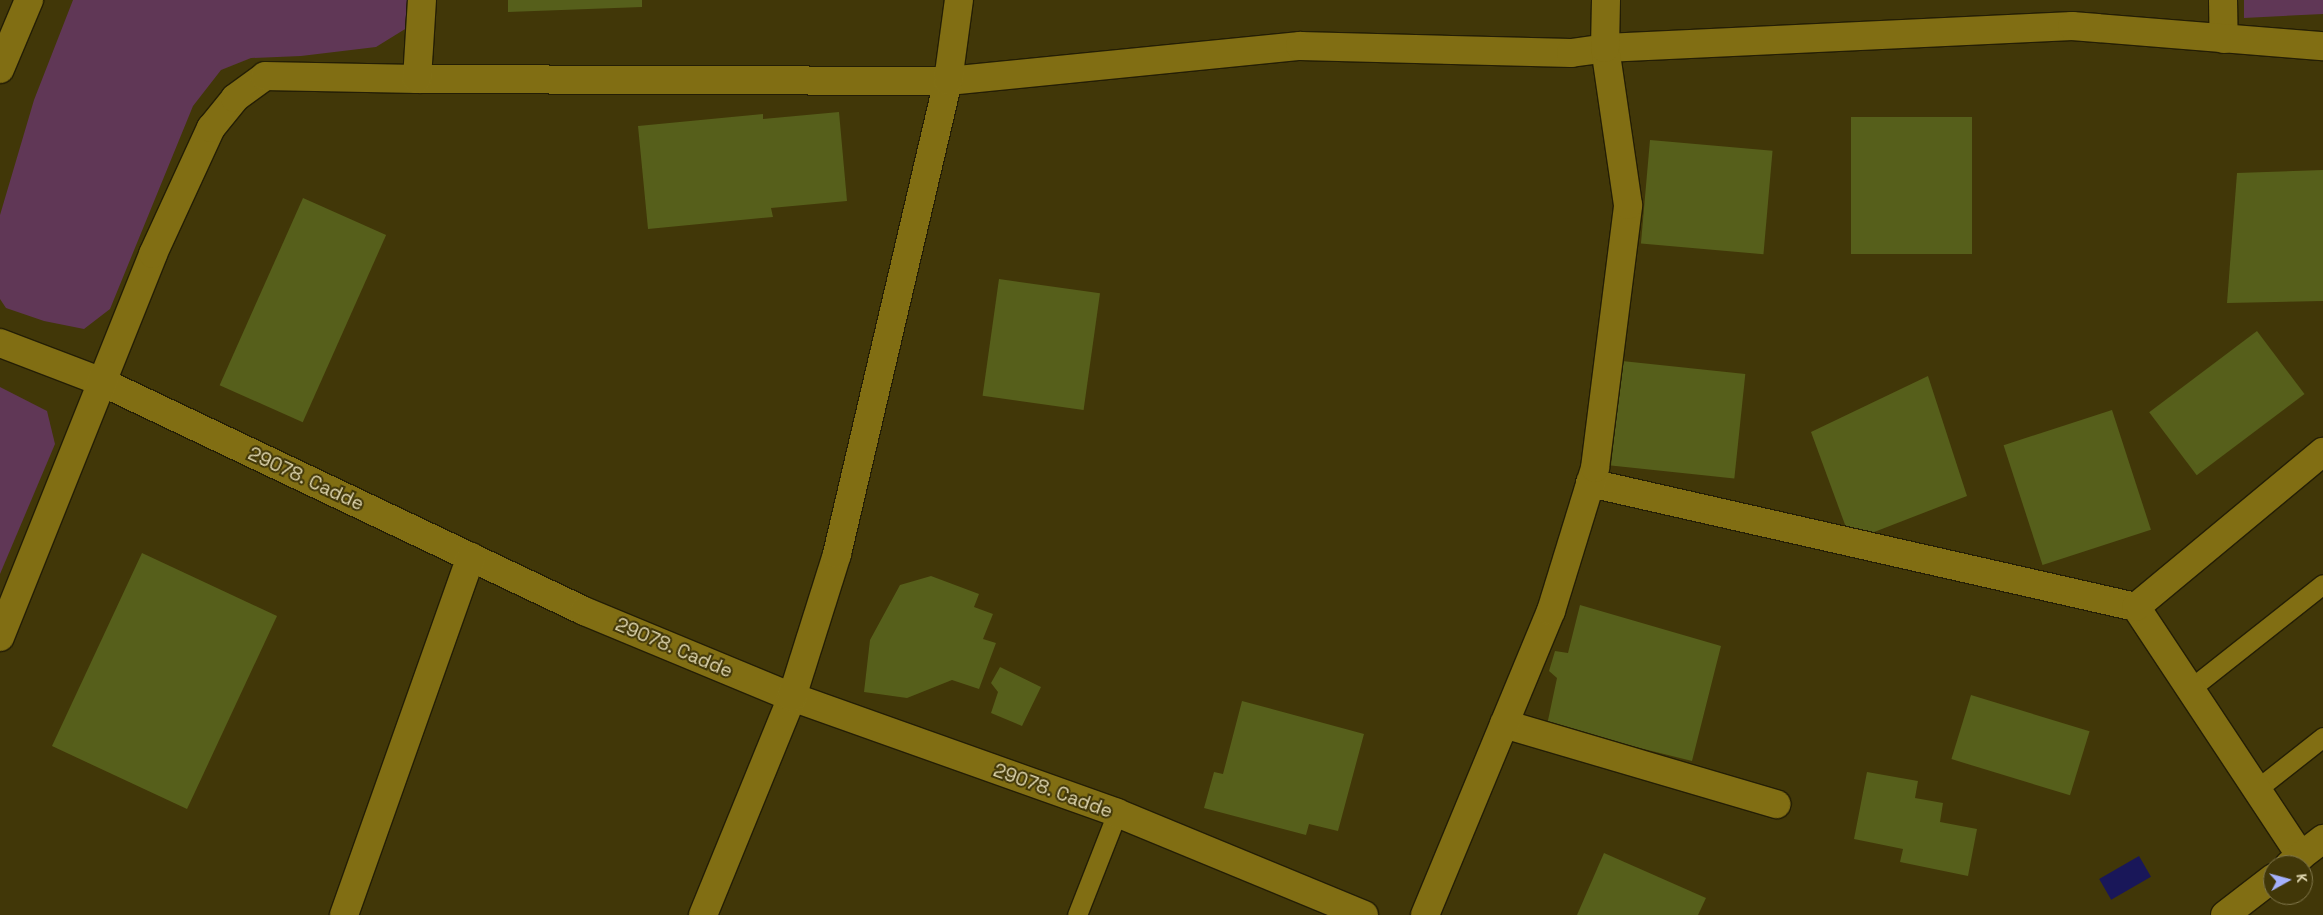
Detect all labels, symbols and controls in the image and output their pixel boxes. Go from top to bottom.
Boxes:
street label: 29078. Cadde [244,442,368,516]
street label: 29078. Cadde [612,613,736,683]
street label: 29078. Cadde [990,759,1116,823]
north arrow [2263,855,2313,905]
text: K [2292,873,2311,884]

